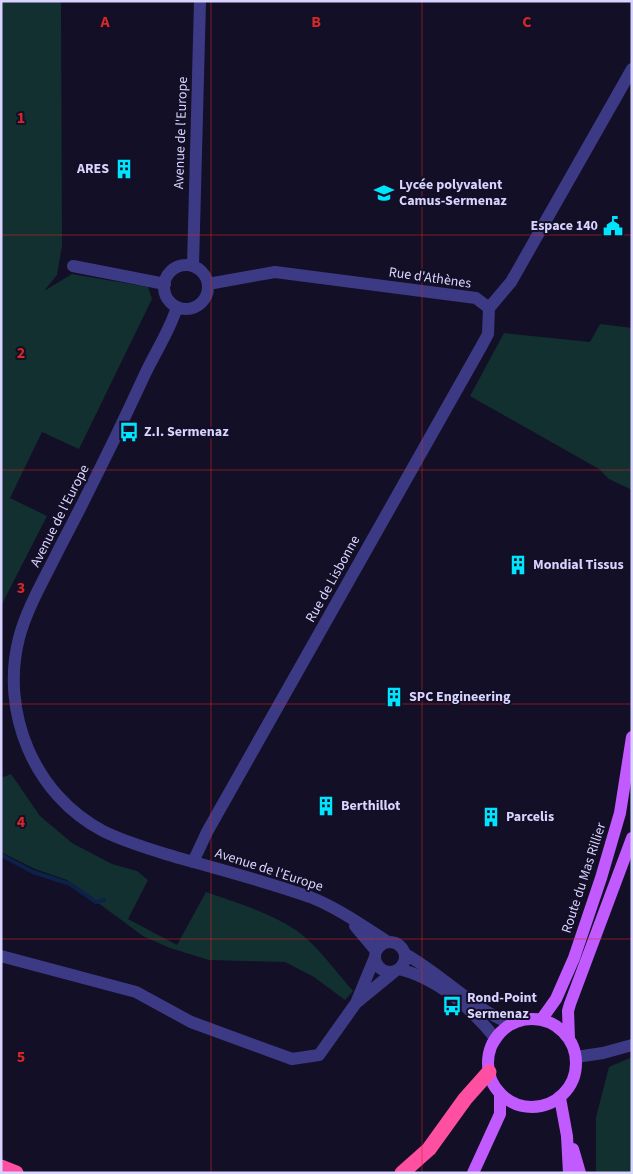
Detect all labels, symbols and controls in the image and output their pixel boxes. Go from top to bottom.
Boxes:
text: A [99,11,110,33]
text: B [311,11,321,33]
text: C [522,11,532,33]
street label: Avenue de l'Europe [169,76,193,190]
text: 1 [17,107,25,129]
building icon: ARES [113,158,135,180]
place label: ARES [76,159,109,179]
place label: Lycée polyvalent Camus-Sermenaz [399,175,507,211]
school or university icon: Lycée polyvalent Camus-Sermenaz [373,182,395,204]
public building icon: Espace 140 [602,215,624,237]
place label: Espace 140 [530,216,598,236]
street label: Rue d'Athènes [388,262,473,294]
text: 2 [17,342,25,364]
bus stop icon: Z.I. Sermenaz [118,421,140,443]
place label: Z.I. Sermenaz [144,422,229,442]
street label: Avenue de l'Europe [26,461,94,571]
street label: Rue de Lisbonne [301,532,365,626]
building icon: Mondial Tissus [507,554,529,576]
place label: Mondial Tissus [533,555,624,575]
text: 3 [17,577,25,599]
building icon: SPC Engineering [383,686,405,708]
place label: SPC Engineering [409,687,511,707]
building icon: Berthillot [315,795,337,817]
place label: Berthillot [341,796,401,816]
building icon: Parcelis [480,806,502,828]
place label: Parcelis [506,807,554,827]
text: 4 [17,811,26,833]
street label: Route du Mas Rillier [557,820,611,936]
street label: Avenue de l'Europe [212,843,326,897]
place label: Rond-Point Sermenaz [467,988,538,1024]
bus stop icon: Rond-Point Sermenaz [441,995,463,1017]
text: 5 [17,1046,25,1068]

